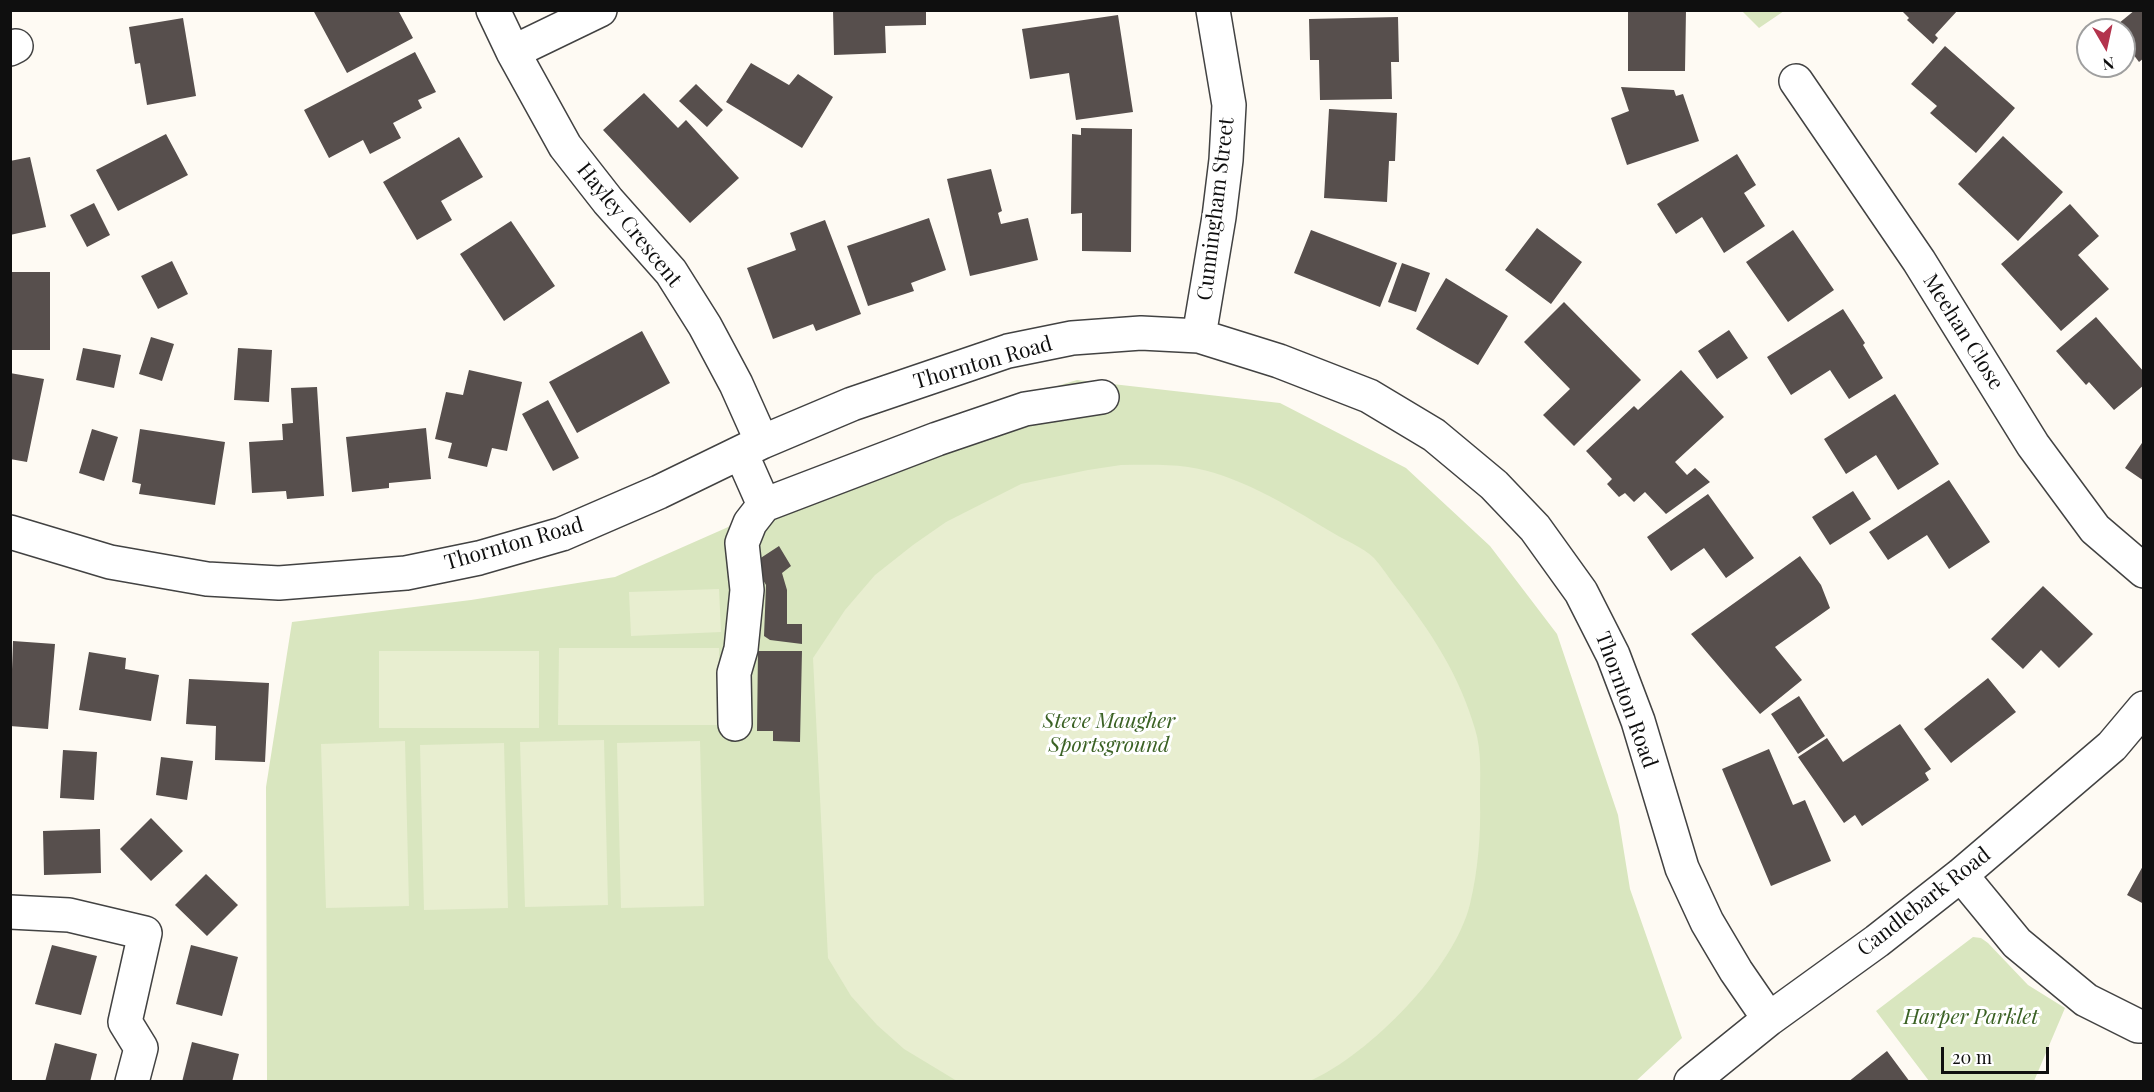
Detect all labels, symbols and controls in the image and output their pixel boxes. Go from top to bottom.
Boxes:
north arrow [2076,18,2136,78]
text: N [2101,53,2116,76]
street label: Cunningham Street [1192,116,1240,302]
street label: Hayley Crescent [571,158,687,292]
street label: Meehan Close [1917,270,2009,394]
street label: Thornton Road [911,331,1055,395]
street label: Thornton Road [442,512,586,576]
street label: Thornton Road [1590,628,1662,772]
park label: Steve Maugher Sportsground [1043,708,1175,758]
street label: Candlebark Road [1852,842,1996,962]
park label: Harper Parklet [1904,1004,2038,1030]
scale bar [1944,1035,2052,1073]
text: 20 m [1952,1045,1992,1069]

